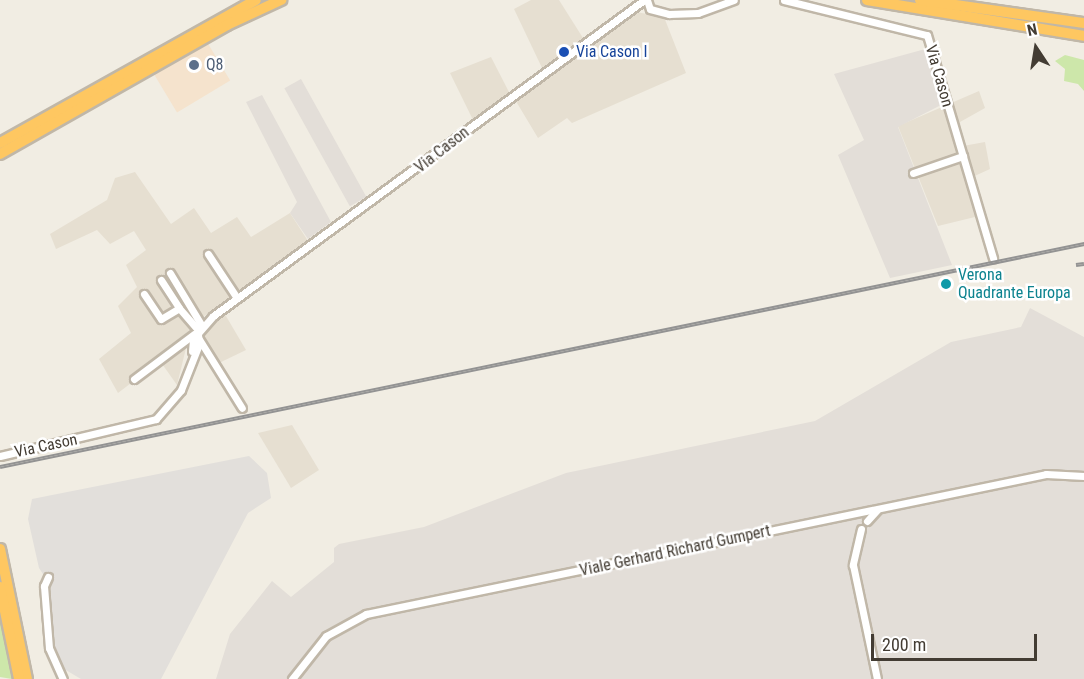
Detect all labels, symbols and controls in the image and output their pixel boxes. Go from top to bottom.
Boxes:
north arrow [1006,18,1066,78]
text: N [1025,20,1039,40]
place label: Via Cason I [576,42,647,62]
street label: Via Cason [921,43,957,109]
marker: Via Cason I [557,45,571,59]
place label: Q8 [206,55,224,75]
marker: Q8 [187,58,201,72]
street label: Via Cason [411,123,473,177]
place label: Verona Quadrante Europa [958,265,1071,303]
marker: Verona Quadrante Europa [939,277,953,291]
street label: Via Cason [13,430,79,462]
street label: Viale Gerhard Richard Gumpert [578,521,772,581]
scale bar [874,622,1040,660]
text: 200 m [882,634,926,655]

